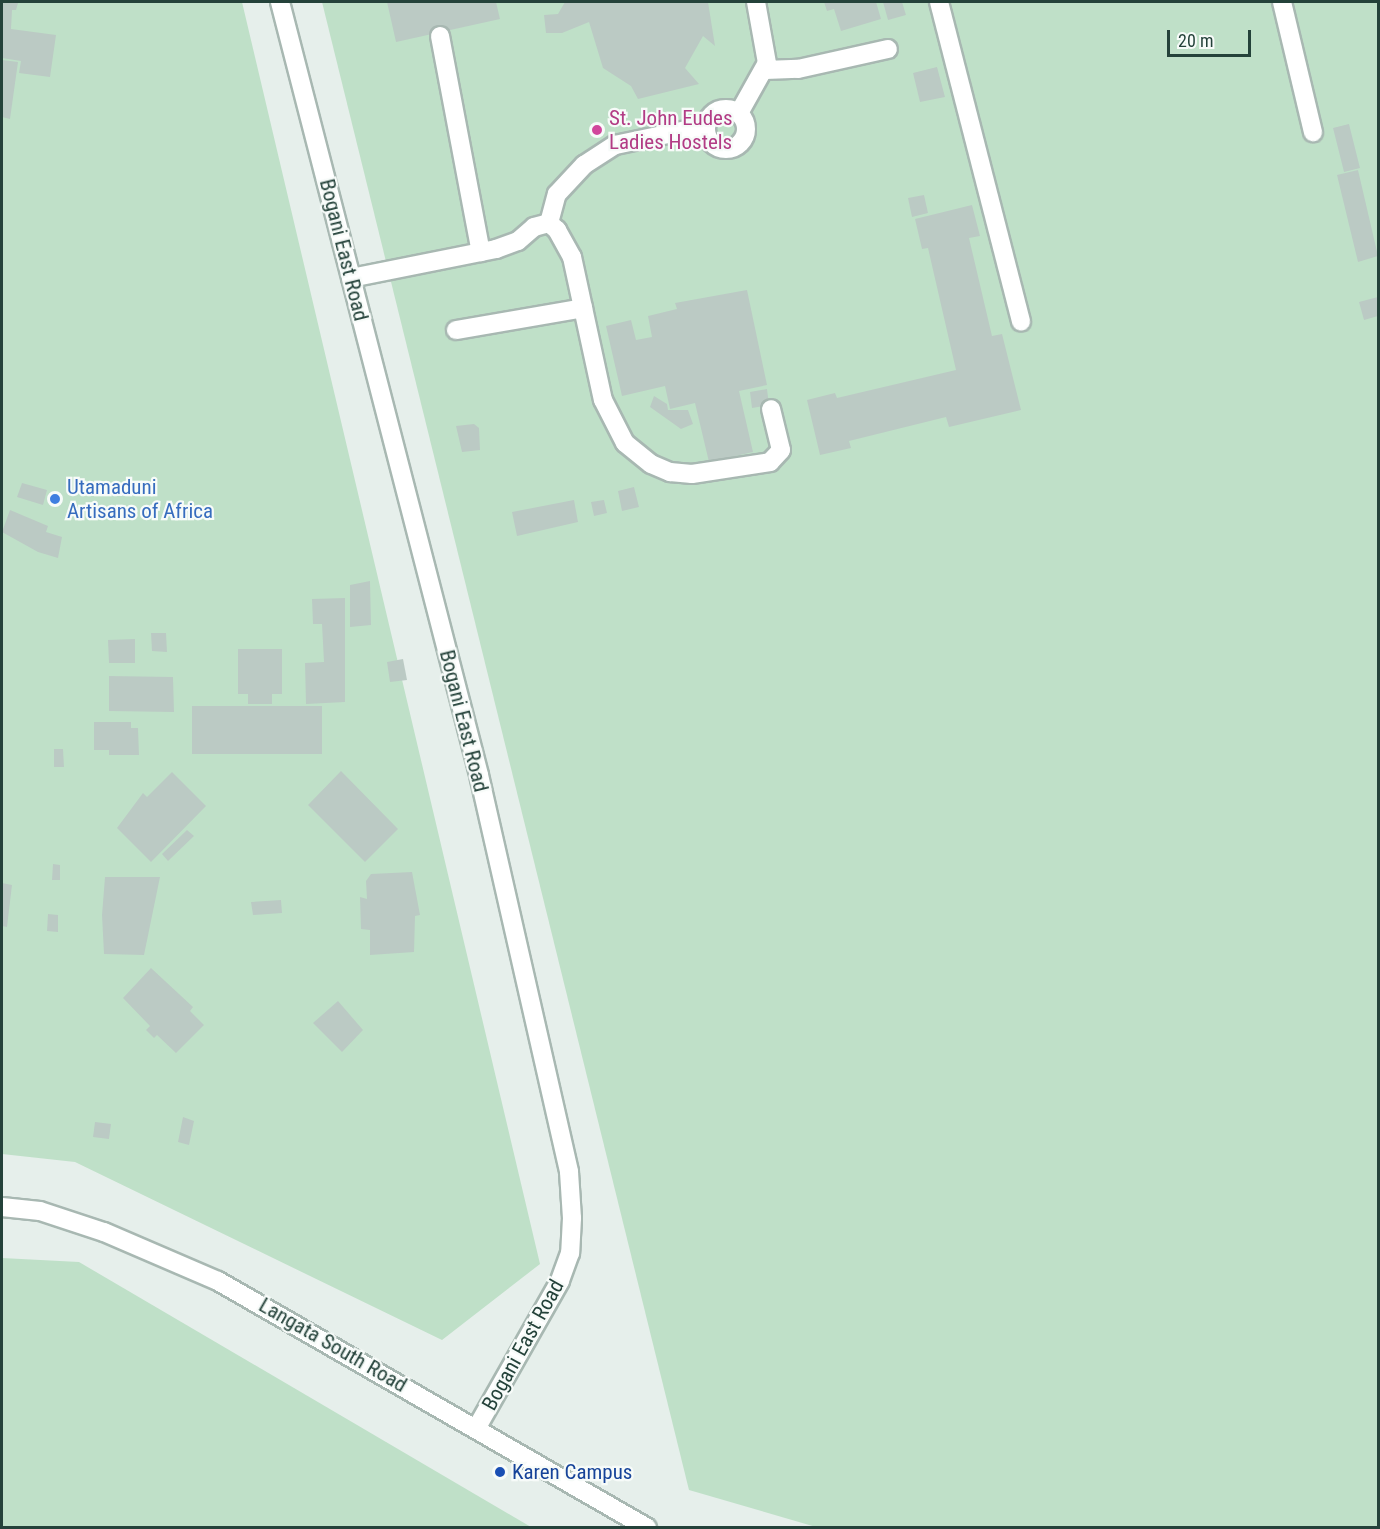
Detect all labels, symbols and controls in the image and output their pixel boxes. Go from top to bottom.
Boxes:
scale bar [1170,18,1254,56]
text: 20 m [1178,30,1213,51]
place label: St. John Eudes Ladies Hostels [609,105,733,155]
marker: St. John Eudes Ladies Hostels [590,123,604,137]
street label: Bogani East Road [314,176,374,324]
place label: Utamaduni Artisans of Africa [67,474,213,524]
marker: Utamaduni Artisans of Africa [48,492,62,506]
street label: Bogani East Road [434,647,494,795]
street label: Bogani East Road [477,1275,569,1415]
street label: Langata South Road [255,1292,411,1398]
place label: Karen Campus [512,1459,632,1485]
marker: Karen Campus [493,1465,507,1479]

